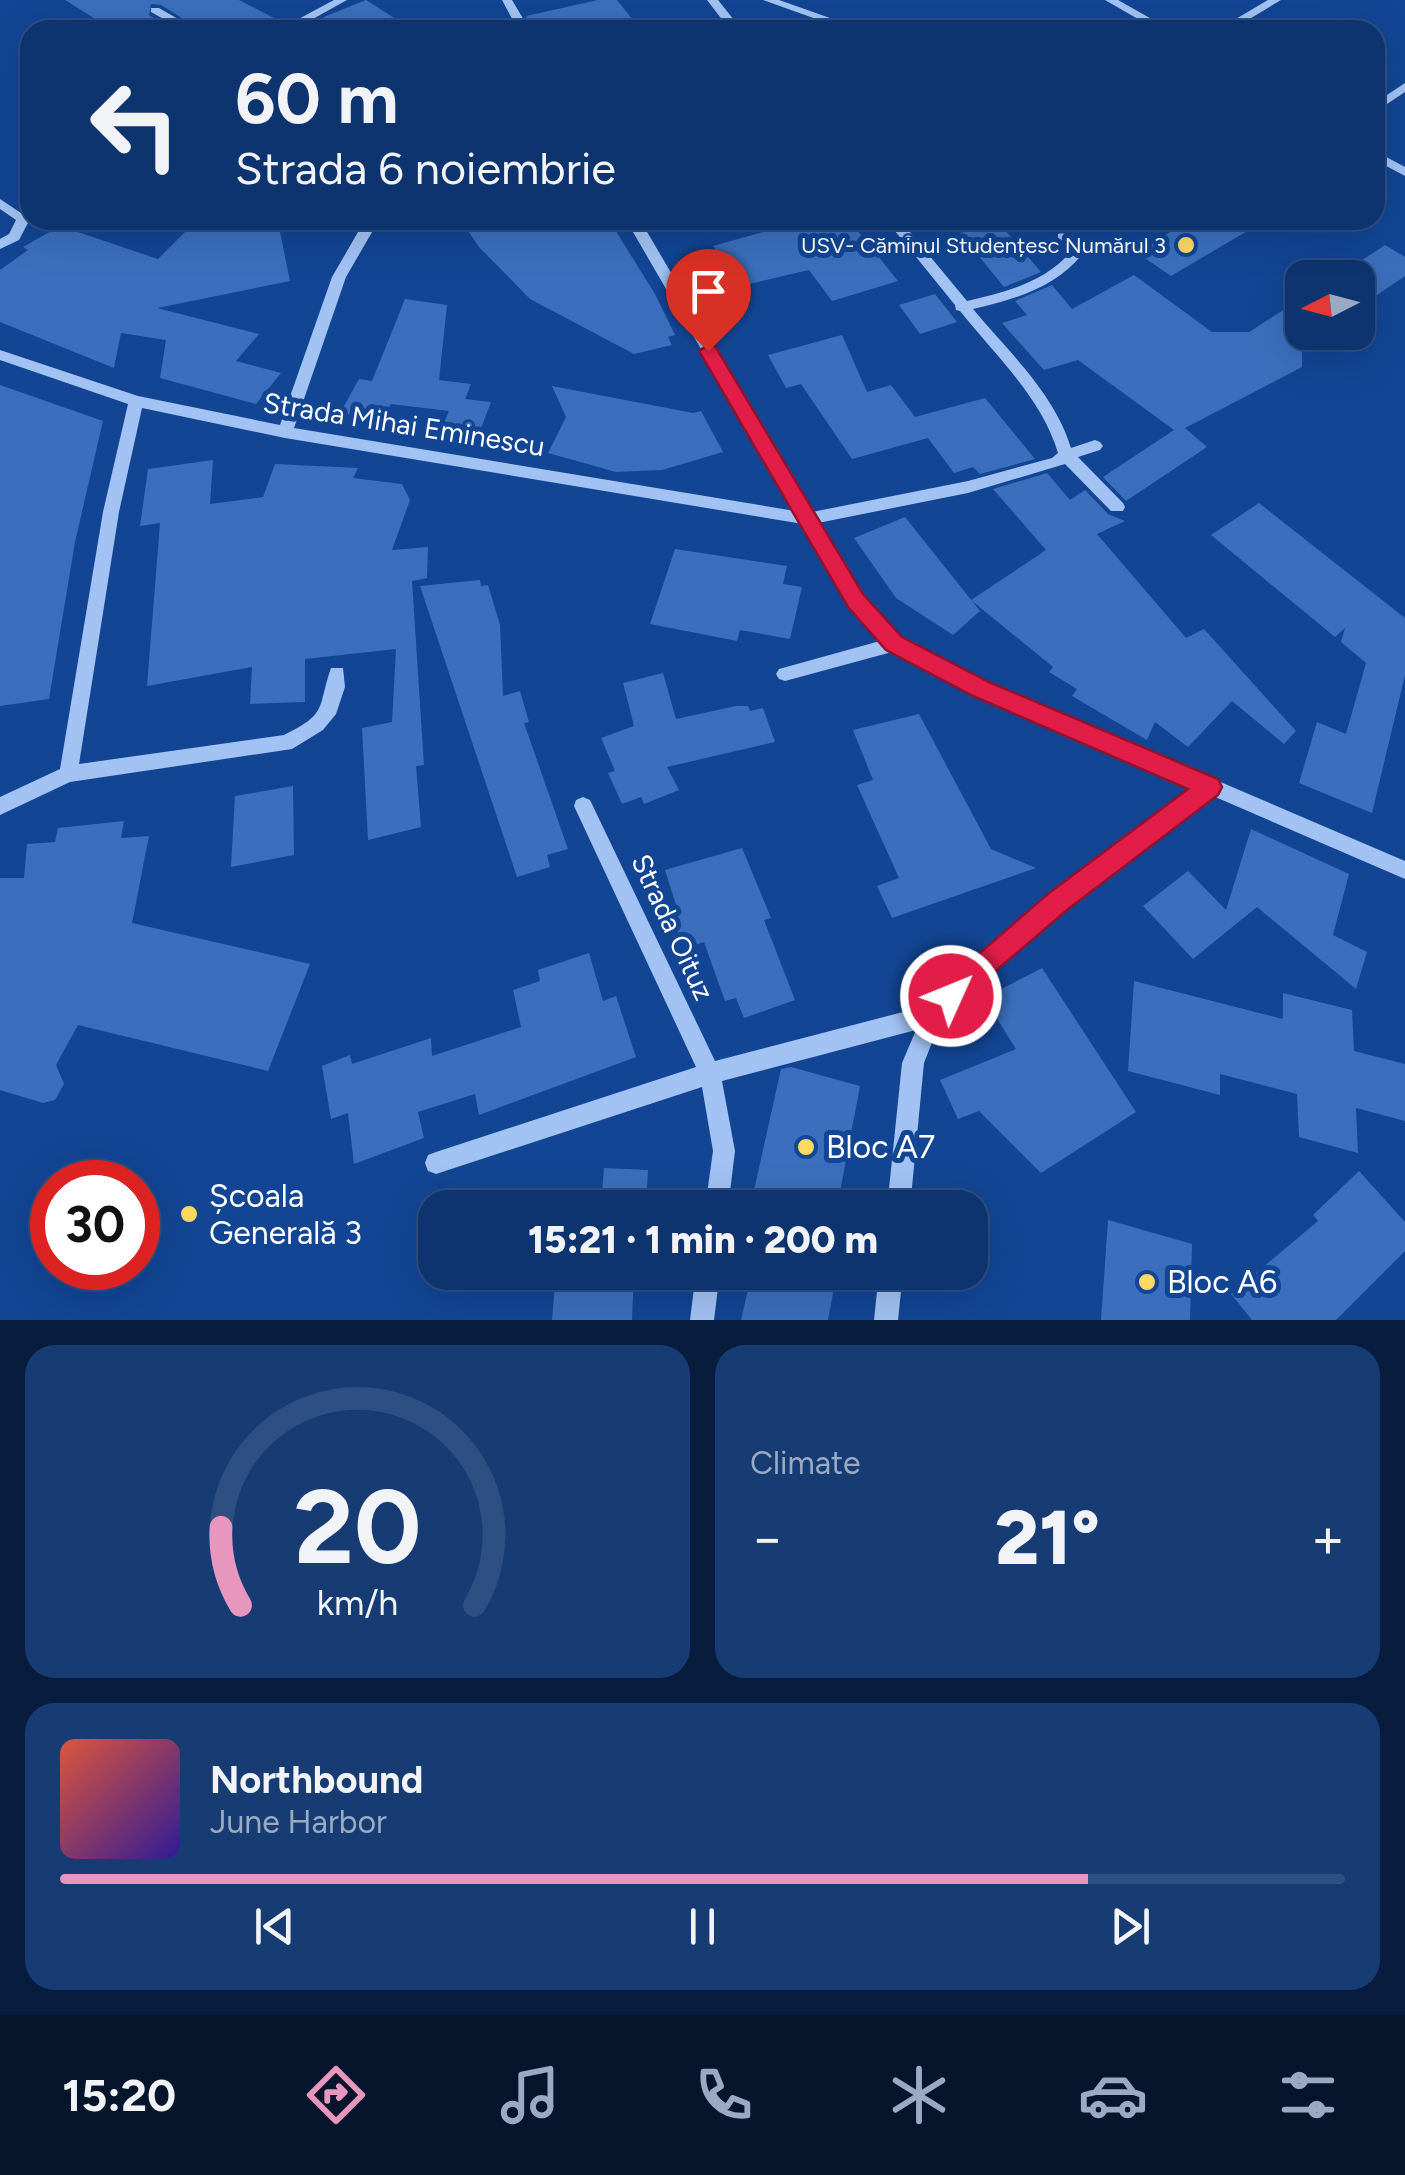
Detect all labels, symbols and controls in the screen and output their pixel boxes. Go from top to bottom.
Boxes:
text: 60 m [235,56,399,141]
icon: left [70,60,200,190]
text: Strada 6 noiembrie [235,141,616,195]
place label: USV- Căminul Studențesc Numărul 3 [801,232,1166,259]
marker: USV- Căminul Studențesc Numărul 3 [1175,234,1197,256]
pin [666,249,751,352]
north arrow [1285,260,1375,350]
map controls [1285,260,1375,350]
icon: arrive [681,264,736,319]
street label: Strada Mihai Eminescu [261,385,547,463]
street label: Strada Oituz [624,849,722,1005]
position arrow [899,944,1003,1048]
place label: Bloc A7 [826,1128,935,1166]
marker: Bloc A7 [795,1136,817,1158]
speed limit sign: 30 [30,1160,160,1290]
place label: Școala Generală 3 [209,1177,362,1252]
marker: Școala Generală 3 [178,1203,200,1225]
text: 15:21 · 1 min · 200 m [528,1217,878,1263]
place label: Bloc A6 [1167,1263,1277,1301]
marker: Bloc A6 [1136,1271,1158,1293]
text: Climate [750,1444,861,1482]
text: 20 [294,1464,421,1589]
text: 21° [995,1493,1100,1583]
text: − [750,1505,784,1571]
text: + [1311,1505,1345,1571]
text: km/h [317,1581,398,1624]
text: Northbound [210,1757,423,1803]
text: June Harbor [210,1803,387,1841]
icon: previous [247,1899,302,1954]
icon: pause [675,1899,730,1954]
icon: next [1103,1899,1158,1954]
icon: directions [301,2060,371,2130]
icon: music [495,2060,565,2130]
icon: phone [689,2060,759,2130]
icon: climate [884,2060,954,2130]
icon: car [1078,2060,1148,2130]
icon: filters [1273,2060,1343,2130]
text: 15:20 [62,2068,176,2122]

